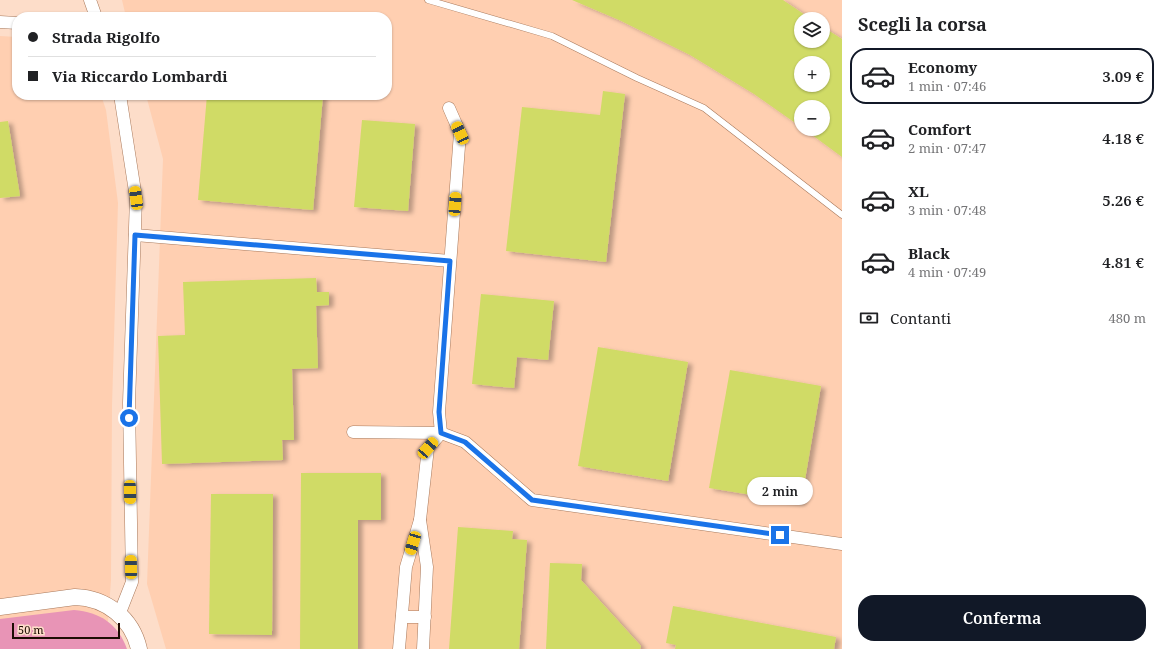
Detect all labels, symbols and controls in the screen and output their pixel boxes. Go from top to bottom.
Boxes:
map controls [794,12,830,136]
button: layers [794,12,830,48]
text: Scegli la corsa [858,12,987,36]
text: Strada Rigolfo [52,27,160,47]
button: + [794,56,830,92]
text: Economy [908,57,977,77]
icon: car [860,58,896,94]
text: Via Riccardo Lombardi [52,66,228,86]
text: 3.09 € [1102,66,1144,86]
text: 1 min · 07:46 [908,77,986,95]
button: − [794,100,830,136]
text: Comfort [908,119,971,139]
car [449,120,471,146]
icon: car [860,120,896,156]
text: 4.18 € [1102,128,1144,148]
text: 2 min · 07:47 [908,139,986,157]
text: XL [908,181,929,201]
icon: car [860,182,896,218]
car [128,185,144,211]
text: 5.26 € [1102,190,1144,210]
car [448,192,462,216]
text: 3 min · 07:48 [908,201,986,219]
text: Black [908,243,950,263]
icon: car [860,244,896,280]
text: 4.81 € [1102,252,1144,272]
text: 4 min · 07:49 [908,263,986,281]
icon: cash [858,307,880,329]
text: Contanti [890,308,951,328]
text: 480 m [1109,309,1146,327]
route start [120,409,138,427]
car [416,435,440,461]
callout: 2 min [747,477,813,505]
car [124,480,136,504]
text: 2 min [762,482,798,500]
route end [771,526,789,544]
car [404,530,422,556]
car [125,555,137,579]
button: Conferma [858,595,1146,641]
scale bar [12,621,120,640]
text: 50 m [18,622,44,637]

